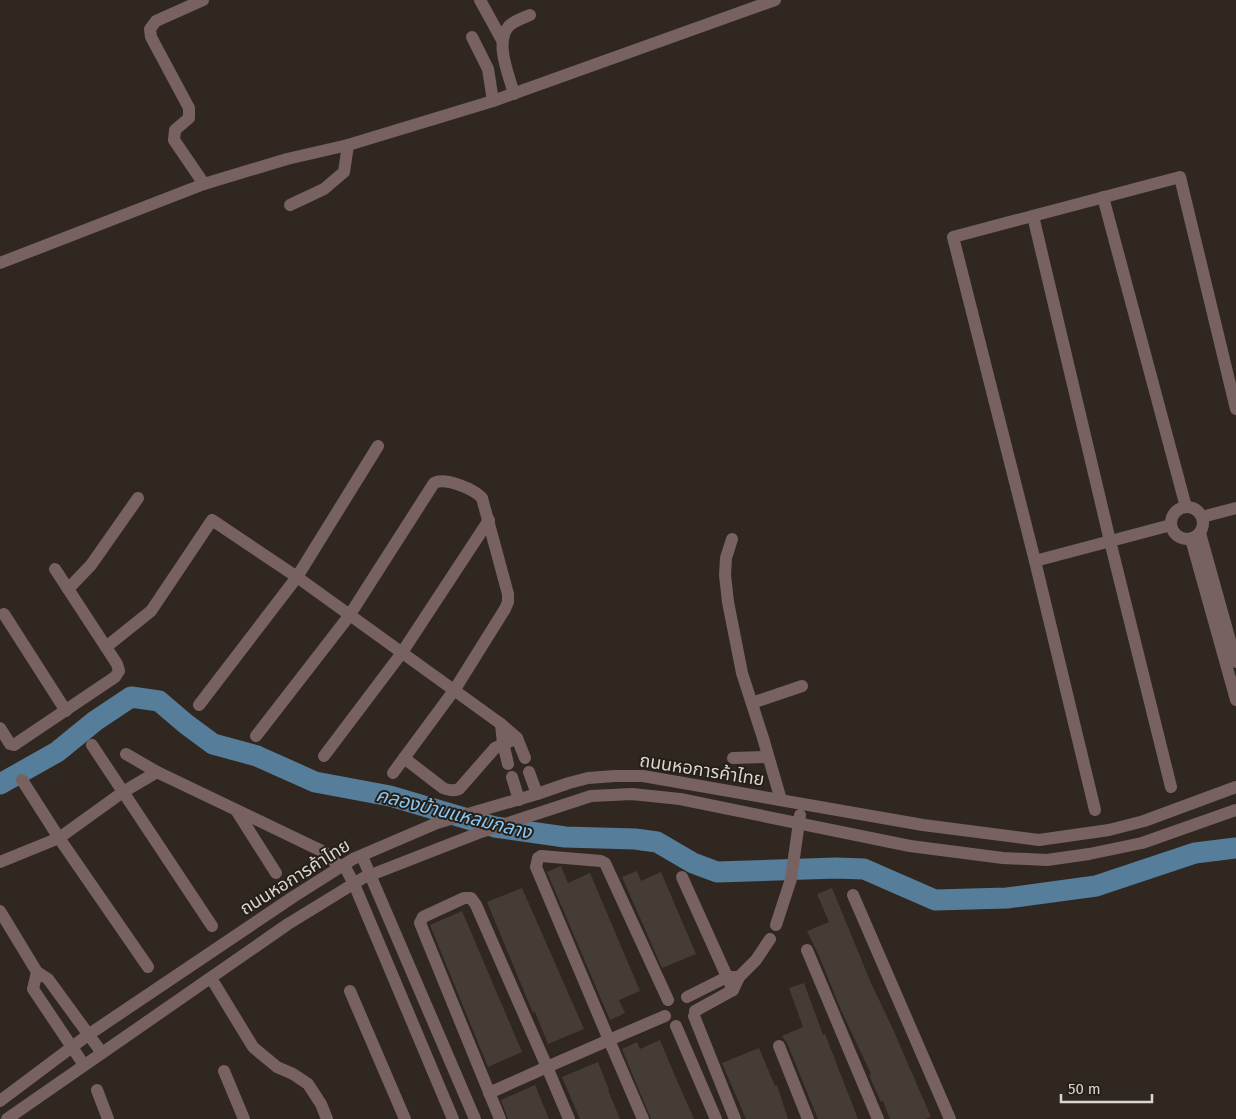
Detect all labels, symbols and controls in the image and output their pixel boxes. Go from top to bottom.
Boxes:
street label: ถนนหอการค้าไทย [638,749,766,791]
water label: คลองบ้านแหลมกลาง [374,783,535,844]
street label: ถนนหอการค้าไทย [236,834,354,920]
scale bar [1061,1072,1152,1104]
text: 50 m [1068,1080,1101,1098]

